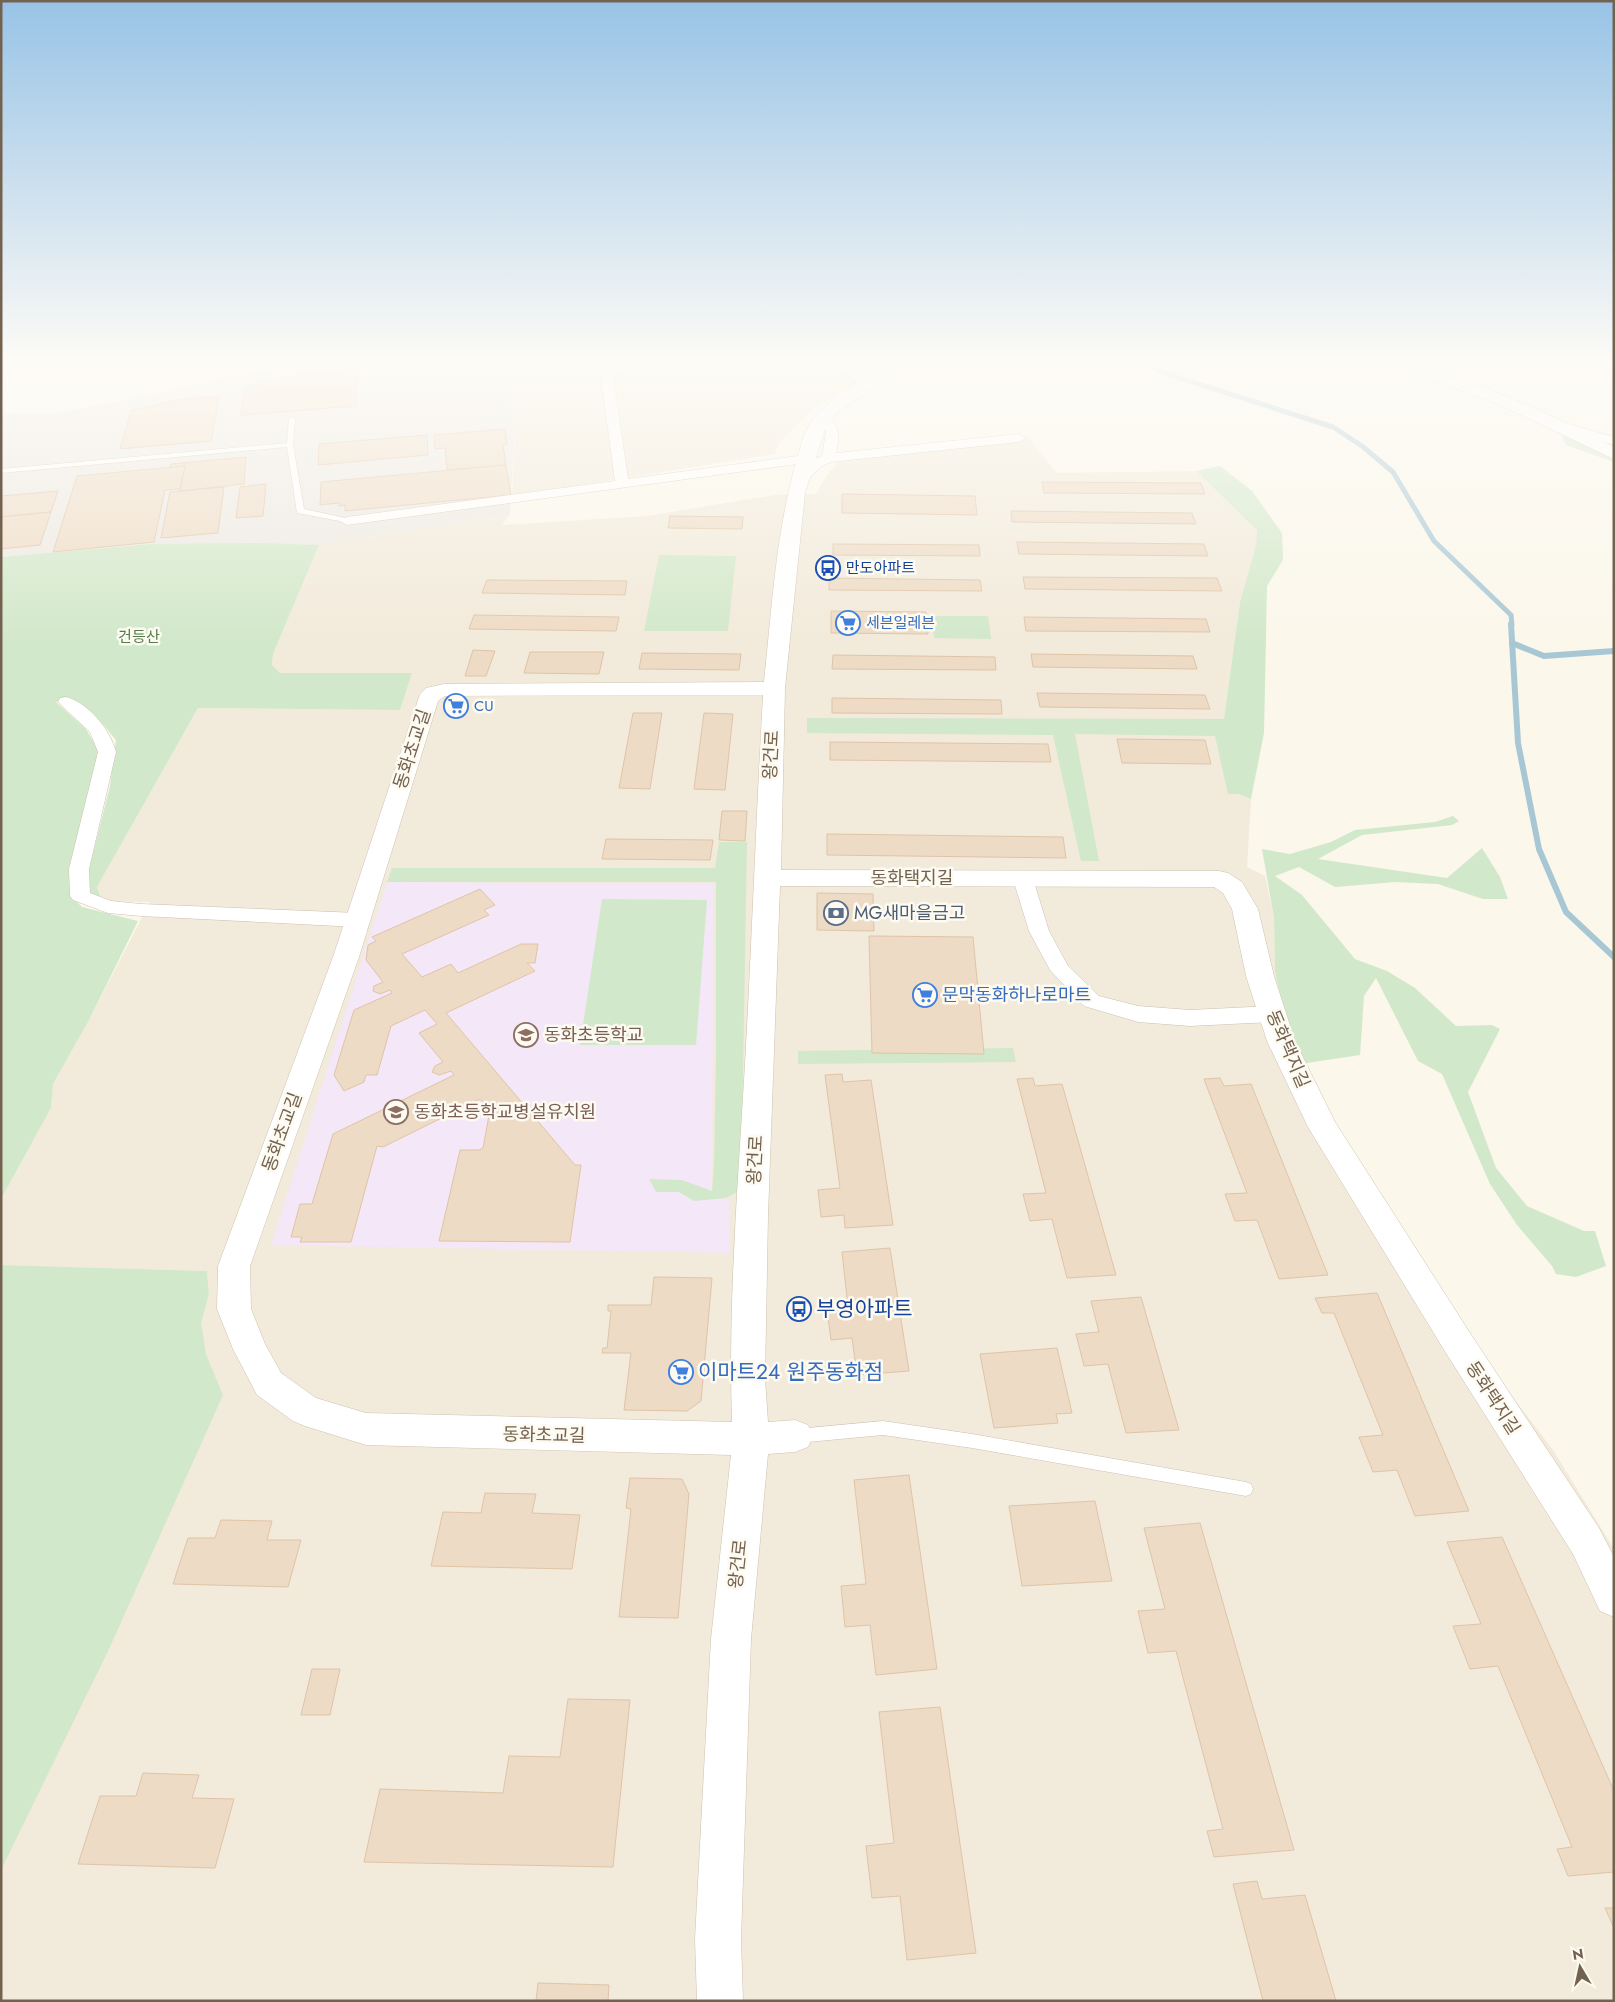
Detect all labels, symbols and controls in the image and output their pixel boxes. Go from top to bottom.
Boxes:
bus stop icon: 만도아파트 [815,555,841,581]
place label: 만도아파트 [846,557,915,579]
supermarket icon: 세븐일레븐 [835,610,861,636]
place label: 세븐일레븐 [866,612,935,634]
park label: 건등산 [118,626,160,648]
supermarket icon: CU [443,693,469,719]
place label: CU [474,695,494,717]
street label: 동화초교길 [387,706,437,792]
street label: 왕건로 [757,730,785,780]
street label: 동화택지길 [871,865,953,891]
bank icon: MG새마을금고 [823,900,849,926]
place label: MG새마을금고 [854,900,965,926]
supermarket icon: 문막동화하나로마트 [912,982,938,1008]
place label: 문막동화하나로마트 [942,982,1091,1008]
street label: 동화택지길 [1260,1006,1316,1092]
school or university icon: 동화초등학교 [513,1022,539,1048]
place label: 동화초등학교 [544,1022,643,1048]
street label: 동화초교길 [256,1089,308,1175]
school or university icon: 동화초등학교병설유치원 [383,1099,409,1125]
place label: 동화초등학교병설유치원 [414,1099,596,1125]
street label: 왕건로 [741,1135,769,1185]
place label: 부영아파트 [816,1294,913,1324]
bus stop icon: 부영아파트 [786,1296,812,1322]
street label: 동화택지길 [1460,1356,1526,1440]
place label: 이마트24 원주동화점 [698,1357,883,1387]
supermarket icon: 이마트24 원주동화점 [668,1359,694,1385]
street label: 동화초교길 [502,1421,586,1449]
street label: 왕건로 [722,1538,754,1590]
north arrow [1555,1942,1605,1992]
text: N [1571,1943,1585,1965]

